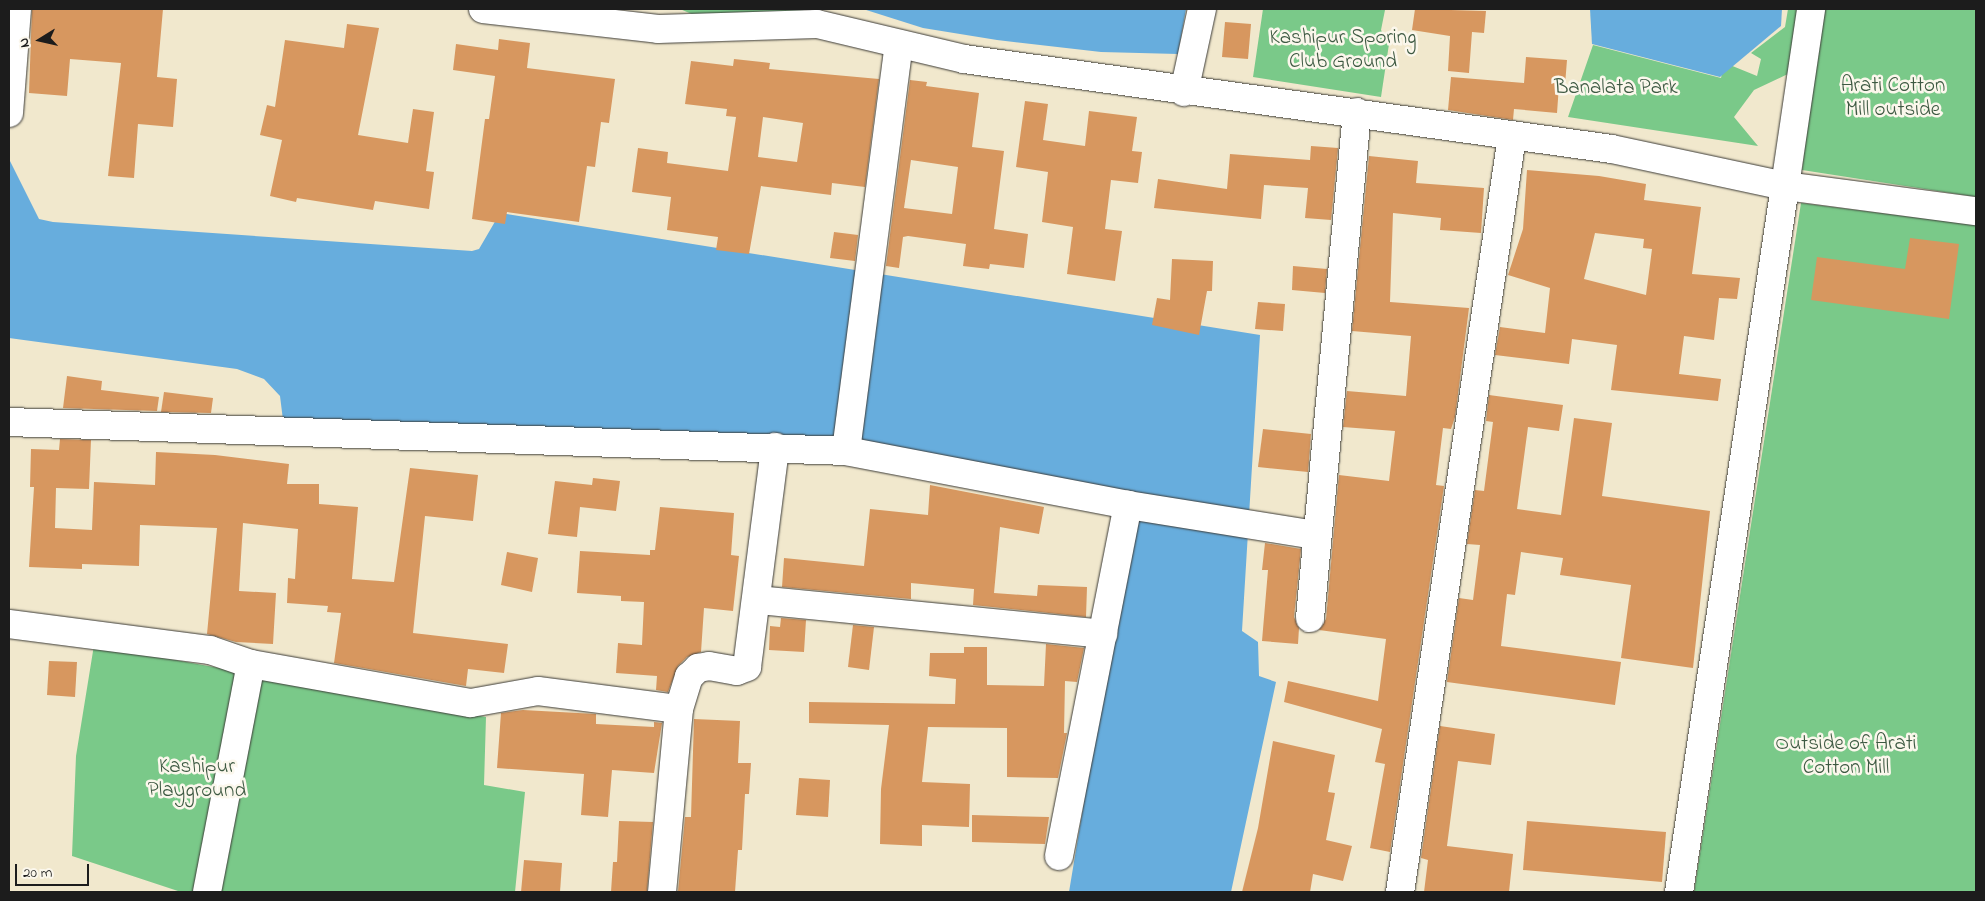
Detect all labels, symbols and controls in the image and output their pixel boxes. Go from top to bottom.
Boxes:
north arrow [15,15,65,65]
park label: Kashipur Sporing Club Ground [1269,25,1417,75]
text: N [14,36,36,49]
park label: Arati Cotton Mill outside [1841,73,1945,123]
park label: Banalata Park [1554,75,1678,101]
park label: Outside of Arati Cotton Mill [1775,731,1917,781]
park label: Kashipur Playground [148,754,246,804]
scale bar [18,854,91,886]
text: 20 m [23,862,52,884]

